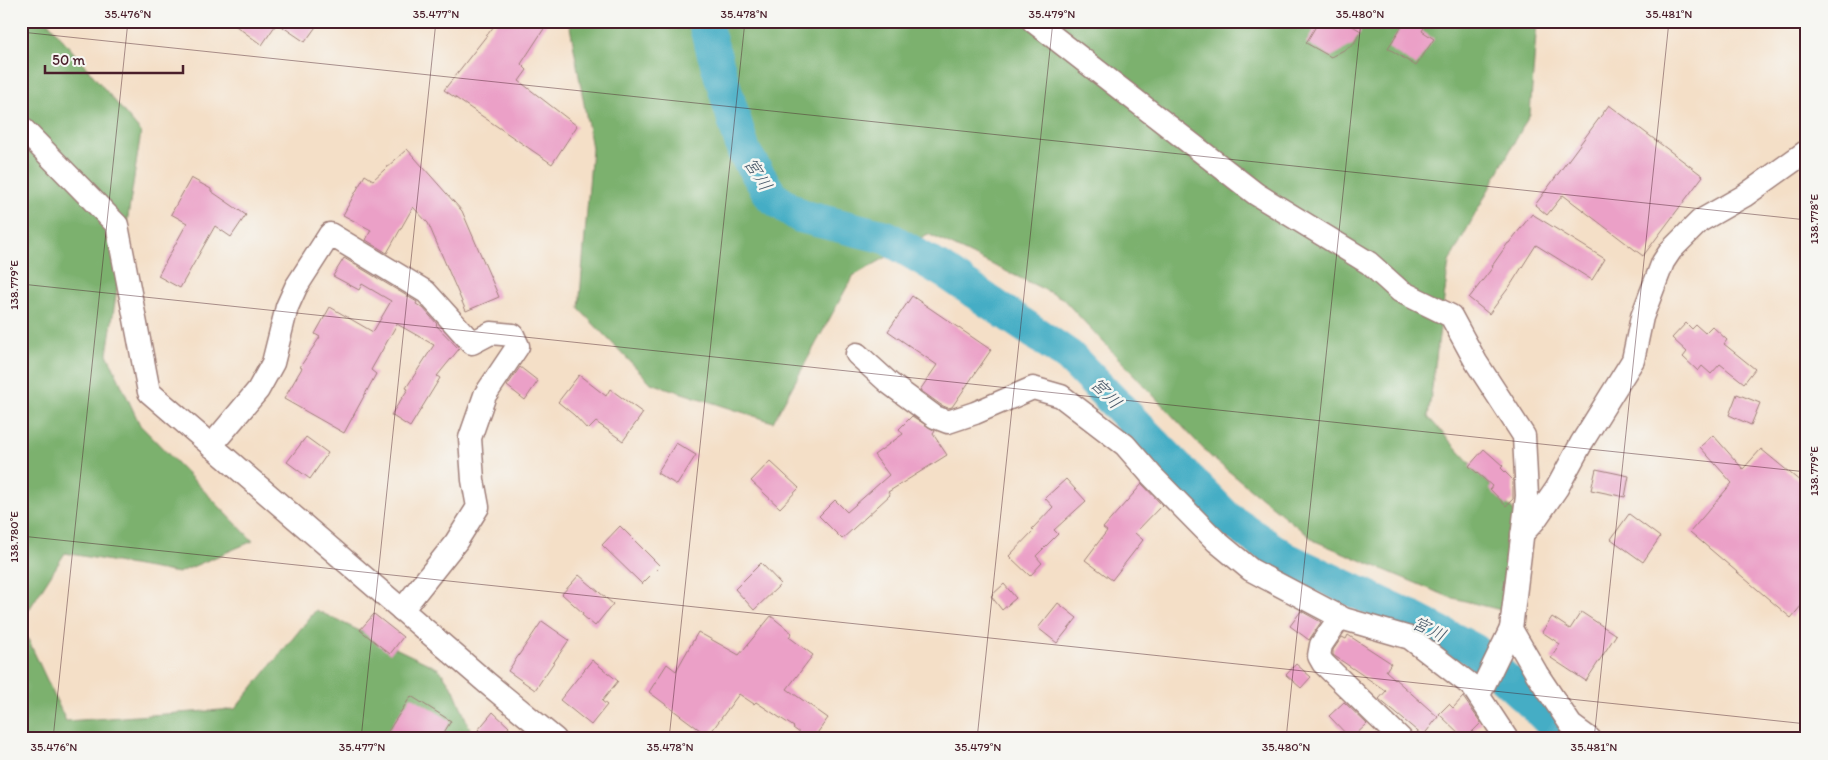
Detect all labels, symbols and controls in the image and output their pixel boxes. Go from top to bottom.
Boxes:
text: 35.476°N [105,7,151,21]
text: 35.477°N [413,7,459,21]
text: 35.478°N [720,7,768,21]
text: 35.479°N [1029,7,1075,21]
text: 35.480°N [1336,7,1384,21]
text: 35.481°N [1646,7,1692,21]
scale bar [45,42,182,74]
text: 50 m [52,51,85,69]
water label: 宮川 [739,153,777,195]
text: 138.778°E [1807,193,1821,244]
text: 138.779°E [7,260,21,310]
water label: 宮川 [1086,372,1126,414]
text: 138.779°E [1807,446,1821,496]
text: 138.780°E [7,511,21,563]
water label: 宮川 [1408,611,1450,647]
text: 35.476°N [31,740,77,754]
text: 35.477°N [339,740,385,754]
text: 35.478°N [646,740,694,754]
text: 35.479°N [955,740,1001,754]
text: 35.480°N [1262,740,1310,754]
text: 35.481°N [1571,740,1617,754]

